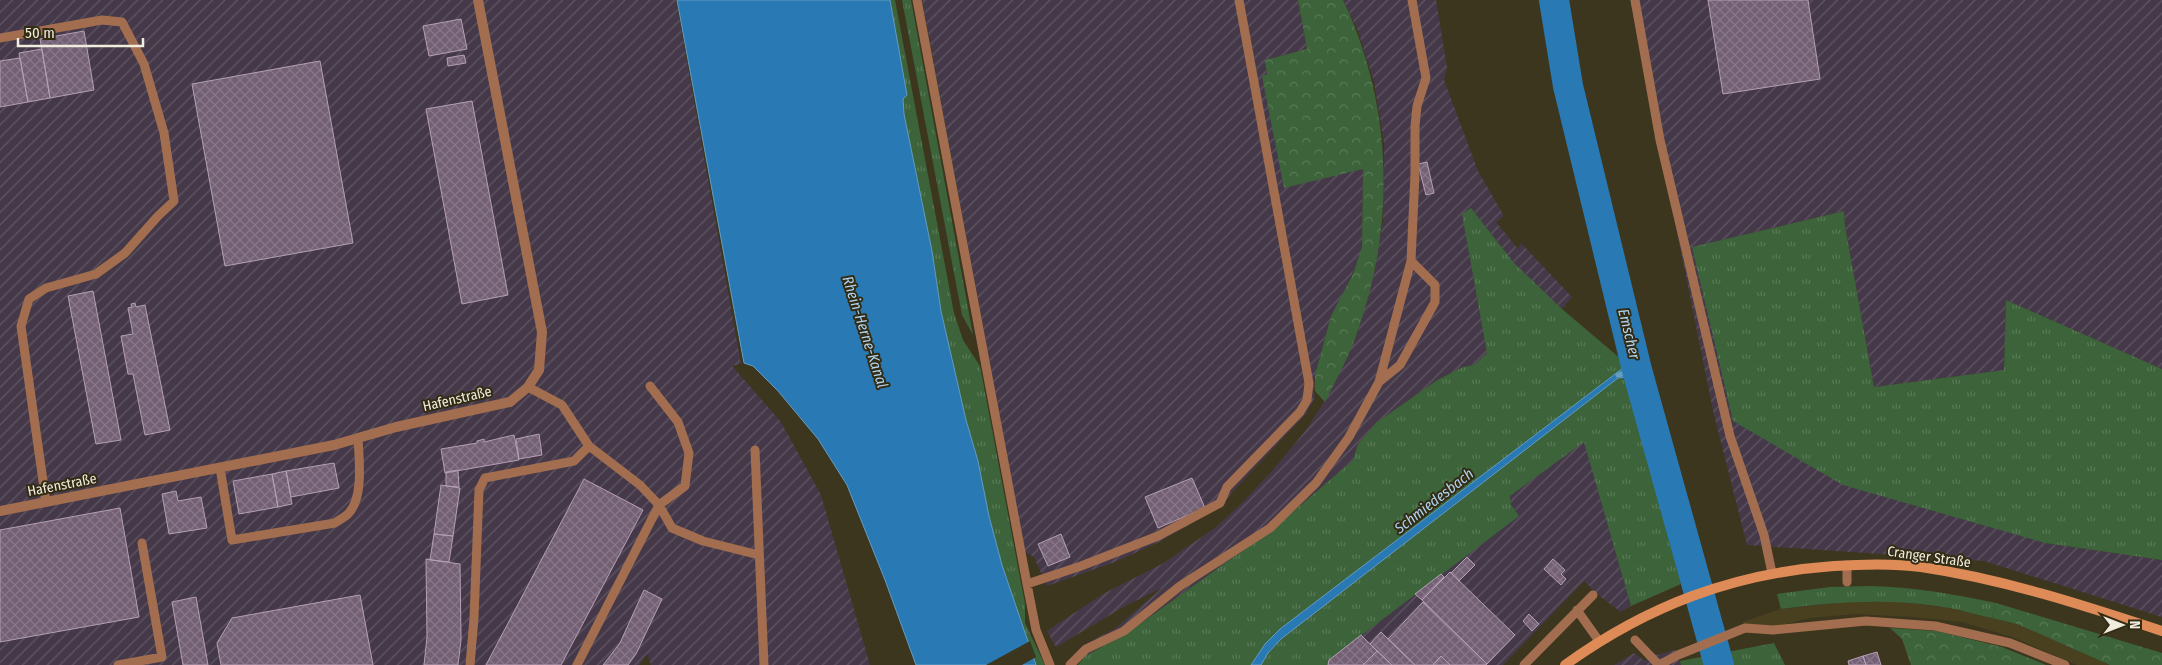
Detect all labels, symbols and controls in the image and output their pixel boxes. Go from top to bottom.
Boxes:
scale bar [18,15,142,47]
text: 50 m [25,24,55,42]
water label: Rhein-Herne-Kanal [838,274,892,390]
water label: Emscher [1614,307,1644,362]
street label: Hafenstraße [421,383,493,415]
water label: Schmiedesbach [1390,465,1477,538]
street label: Hafenstraße [26,470,98,500]
street label: Cranger Straße [1886,543,1972,571]
north arrow [2097,600,2147,650]
text: N [2126,621,2143,629]

